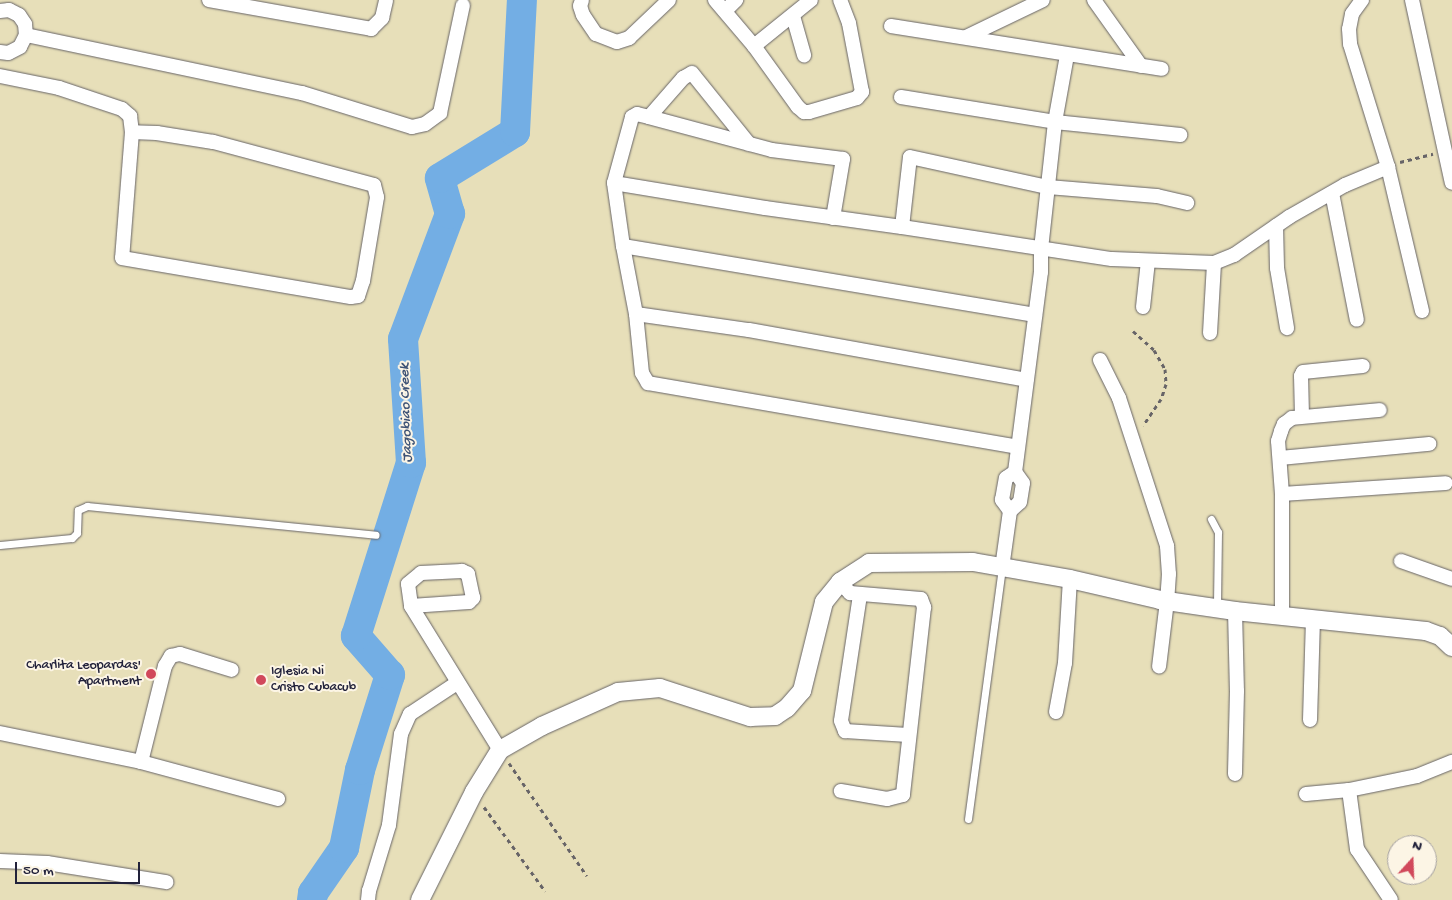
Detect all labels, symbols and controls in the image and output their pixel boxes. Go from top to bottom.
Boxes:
water label: Jagobiao Creek [396,363,418,463]
place label: Charlita Leopardas' Apartment [26,658,141,690]
place label: Iglesia Ni Cristo Cubacub [271,664,356,696]
marker: Charlita Leopardas' Apartment [145,668,157,680]
marker: Iglesia Ni Cristo Cubacub [255,674,267,686]
north arrow [1387,835,1437,885]
text: N [1410,837,1424,856]
scale bar [18,852,142,884]
text: 50 m [23,862,54,880]

